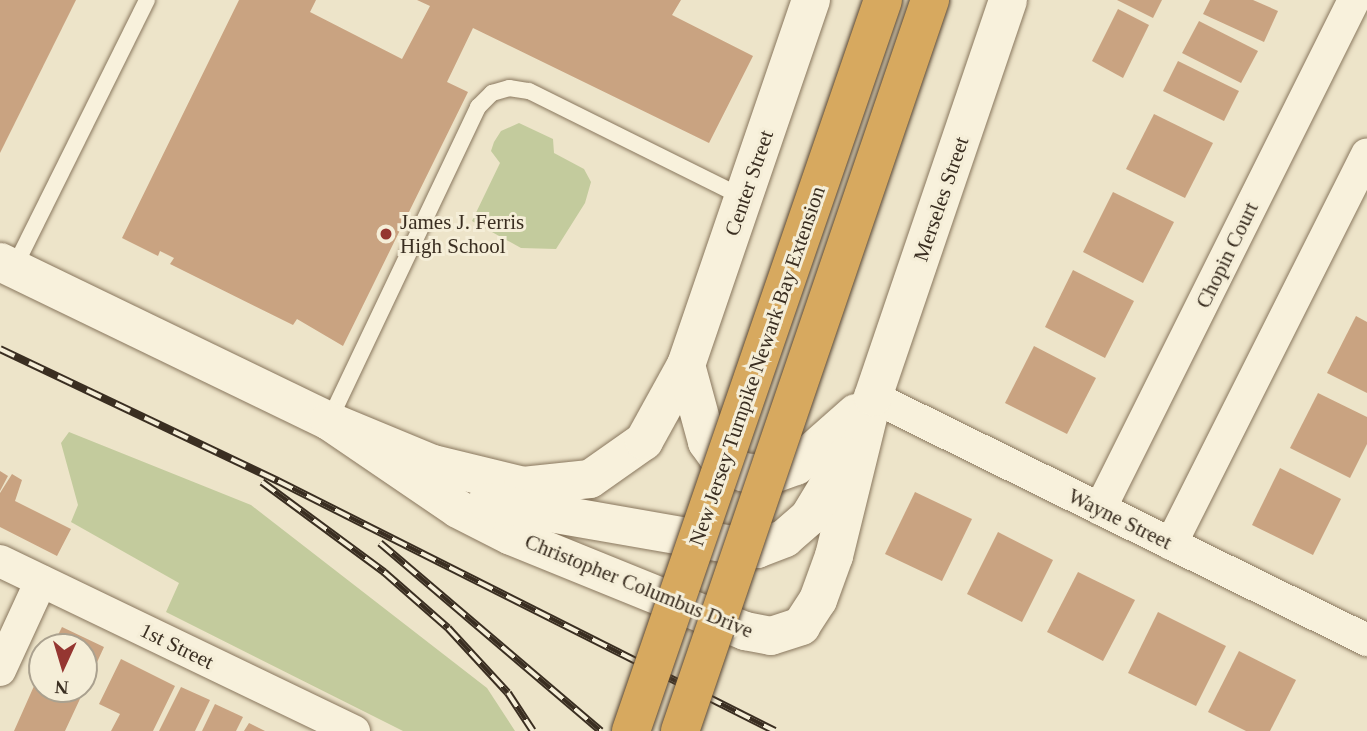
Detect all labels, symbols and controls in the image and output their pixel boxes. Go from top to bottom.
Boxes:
street label: Center Street [719,127,779,239]
street label: Merseles Street [908,133,974,265]
street label: New Jersey Turnpike Newark Bay Extension [683,183,831,549]
street label: Chopin Court [1190,198,1264,312]
place label: James J. Ferris High School [400,209,524,259]
marker: James J. Ferris High School [378,226,394,242]
street label: Wayne Street [1064,483,1176,555]
street label: Christopher Columbus Drive [521,529,757,643]
street label: 1st Street [136,617,218,675]
north arrow [28,633,98,703]
text: N [54,676,69,698]

